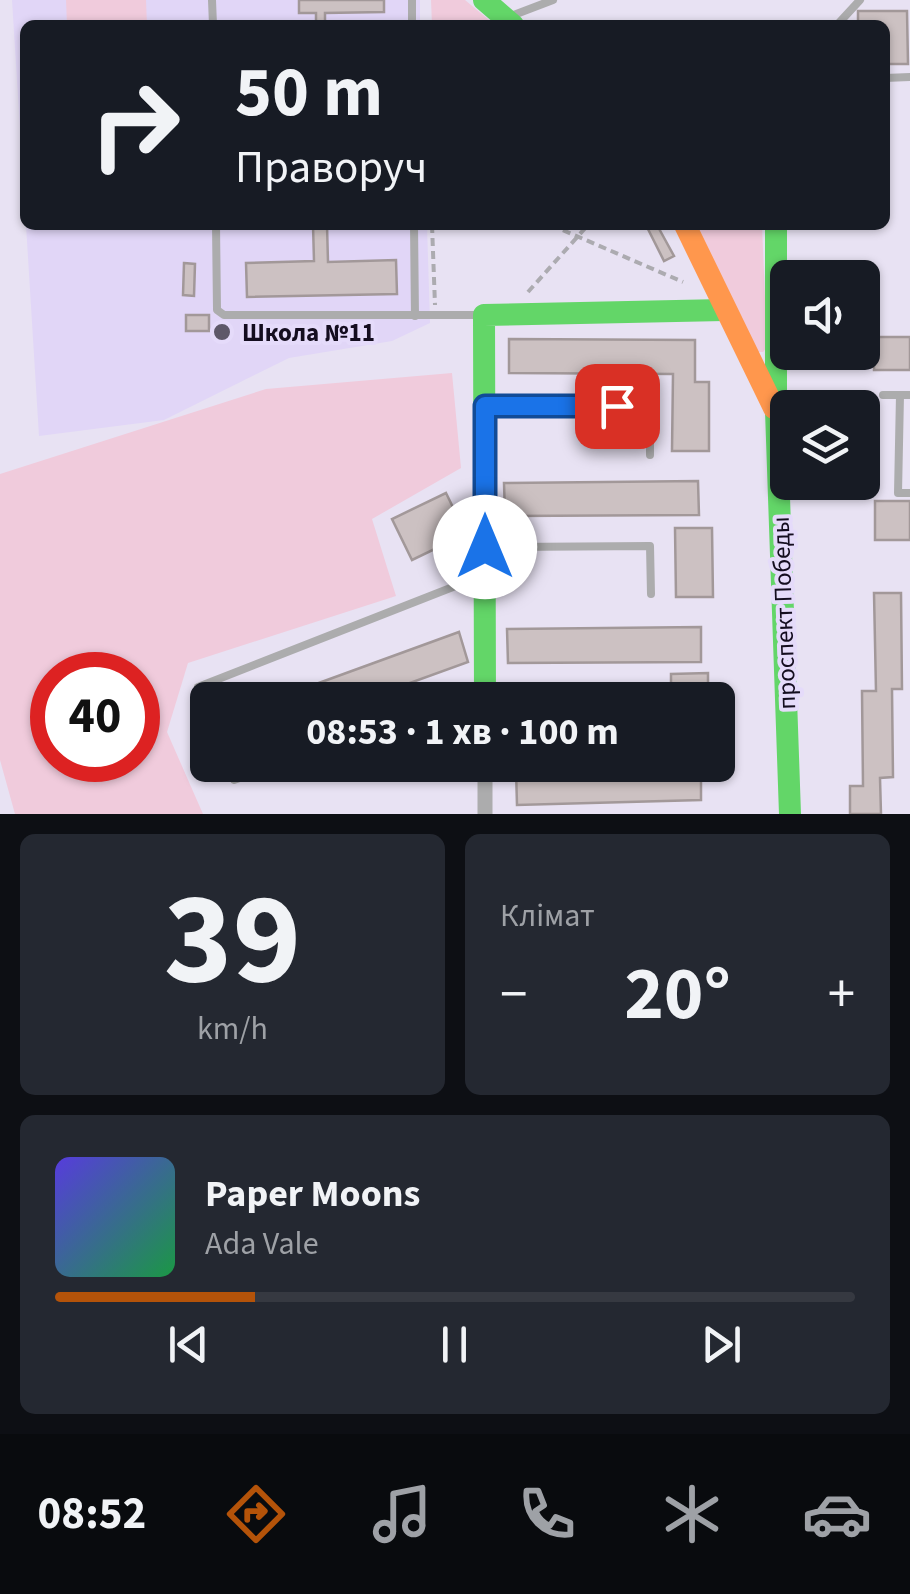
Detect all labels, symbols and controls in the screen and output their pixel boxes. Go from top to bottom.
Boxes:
text: 50 m [235,43,383,143]
icon: right [70,60,200,190]
text: Праворуч [235,136,427,200]
map controls [770,260,880,500]
button: sound [770,260,880,370]
place label: Школа №11 [242,315,375,351]
marker: Школа №11 [211,321,233,343]
pin [575,364,660,449]
icon: arrive [590,379,645,434]
button: layers [770,390,880,500]
position arrow [433,495,537,599]
street label: проспект Победы [763,516,805,710]
speed limit sign: 40 [30,652,160,782]
text: 08:53 · 1 хв · 100 m [306,705,619,759]
text: 39 [164,848,301,1033]
text: Клімат [500,893,595,939]
text: 20° [624,941,731,1048]
text: − [500,956,527,1034]
text: + [828,956,855,1034]
text: km/h [197,1006,268,1052]
text: Paper Moons [205,1167,420,1221]
text: Ada Vale [205,1221,319,1267]
icon: previous [161,1317,216,1372]
icon: pause [427,1317,482,1372]
icon: next [694,1317,749,1372]
icon: directions [221,1479,291,1549]
icon: music [367,1479,437,1549]
icon: phone [512,1479,582,1549]
icon: climate [657,1479,727,1549]
icon: car [802,1479,872,1549]
text: 08:52 [38,1482,146,1546]

